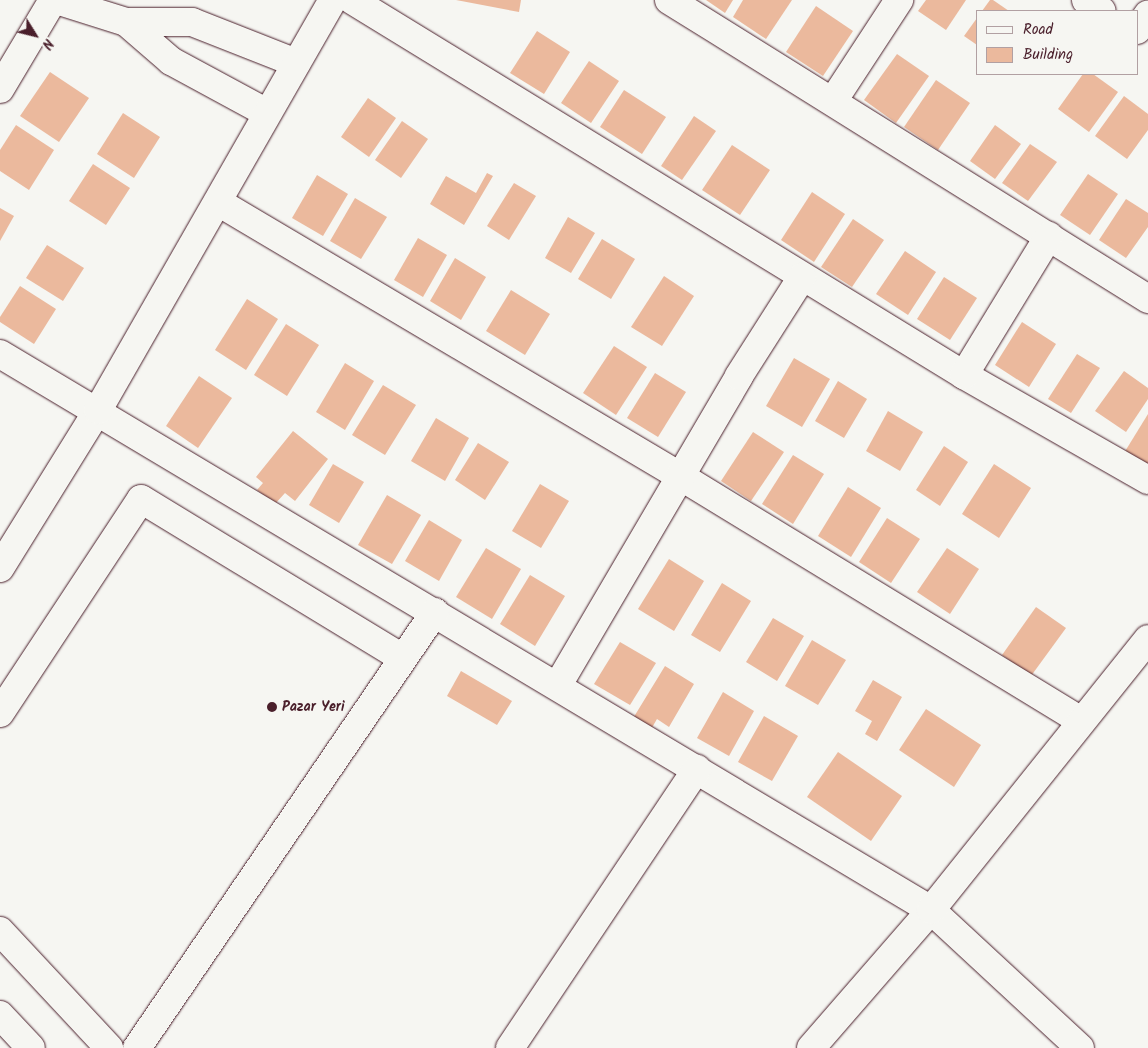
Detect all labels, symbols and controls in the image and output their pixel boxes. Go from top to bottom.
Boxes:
north arrow [10,10,60,60]
legend [976,10,1138,75]
text: Road [1023,18,1053,42]
text: N [36,34,59,54]
text: Building [1023,43,1073,67]
place label: Pazar Yeri [282,699,345,715]
marker: Pazar Yeri [266,701,278,713]

